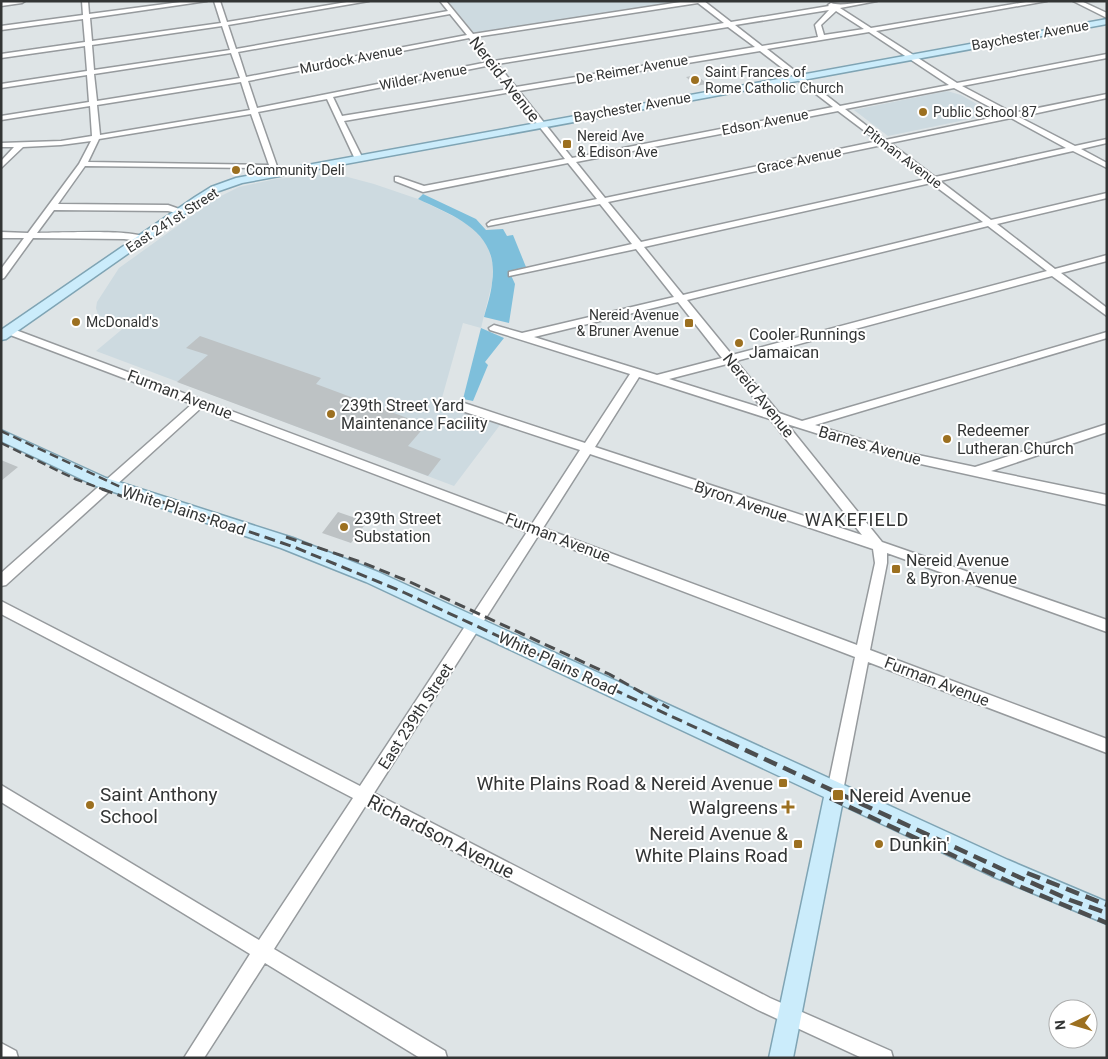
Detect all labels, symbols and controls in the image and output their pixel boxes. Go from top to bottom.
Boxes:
street label: Baychester Avenue [970,17,1090,53]
street label: Nereid Avenue [465,33,544,126]
street label: Murdock Avenue [298,41,404,77]
street label: De Reimer Avenue [575,51,689,87]
street label: Wilder Avenue [378,61,468,93]
place label: Saint Frances of Rome Catholic Church [705,64,844,96]
marker: Saint Frances of Rome Catholic Church [689,74,701,86]
street label: Baychester Avenue [572,89,692,125]
place label: Public School 87 [933,104,1037,120]
street label: Edson Avenue [720,106,810,138]
marker: Public School 87 [917,106,929,118]
street label: Pitman Avenue [861,122,945,192]
place label: Nereid Ave & Edison Ave [577,128,658,160]
marker: Nereid Ave & Edison Ave [561,138,573,150]
street label: Grace Avenue [755,143,843,177]
place label: Community Deli [246,162,345,178]
marker: Community Deli [230,164,242,176]
street label: East 241st Street [123,184,221,256]
place label: Nereid Avenue & Bruner Avenue [576,307,679,339]
place label: McDonald's [86,314,159,330]
marker: McDonald's [70,316,82,328]
marker: Nereid Avenue & Bruner Avenue [683,317,695,329]
place label: Cooler Runnings Jamaican [749,325,866,362]
marker: Cooler Runnings Jamaican [733,337,745,349]
street label: Nereid Avenue [719,349,798,441]
street label: Furman Avenue [125,366,235,423]
place label: 239th Street Yard Maintenance Facility [341,396,488,433]
marker: 239th Street Yard Maintenance Facility [325,408,337,420]
place label: Redeemer Lutheran Church [957,421,1074,458]
street label: Barnes Avenue [816,422,923,469]
marker: Redeemer Lutheran Church [941,433,953,445]
street label: Byron Avenue [692,477,790,526]
street label: White Plains Road [120,482,248,539]
place label: 239th Street Substation [354,509,441,546]
street label: Furman Avenue [503,509,613,566]
district label: WAKEFIELD [805,509,909,530]
marker: 239th Street Substation [338,521,350,533]
place label: Nereid Avenue & Byron Avenue [906,551,1017,588]
marker: Nereid Avenue & Byron Avenue [890,563,902,575]
street label: White Plains Road [495,628,620,699]
street label: Furman Avenue [882,653,992,710]
street label: East 239th Street [374,660,457,773]
place label: White Plains Road & Nereid Avenue [476,772,773,795]
marker: White Plains Road & Nereid Avenue [777,777,789,789]
place label: Saint Anthony School [100,783,218,828]
place label: Nereid Avenue [849,784,971,807]
marker: Nereid Avenue [831,788,845,802]
street label: Richardson Avenue [363,789,518,883]
place label: Walgreens [689,796,778,819]
marker: Saint Anthony School [84,799,96,811]
marker: Walgreens [782,801,794,813]
place label: Nereid Avenue & White Plains Road [635,822,788,867]
place label: Dunkin' [889,833,950,856]
marker: Nereid Avenue & White Plains Road [792,838,804,850]
marker: Dunkin' [873,838,885,850]
north arrow [1048,999,1098,1049]
text: N [1052,1020,1068,1031]

